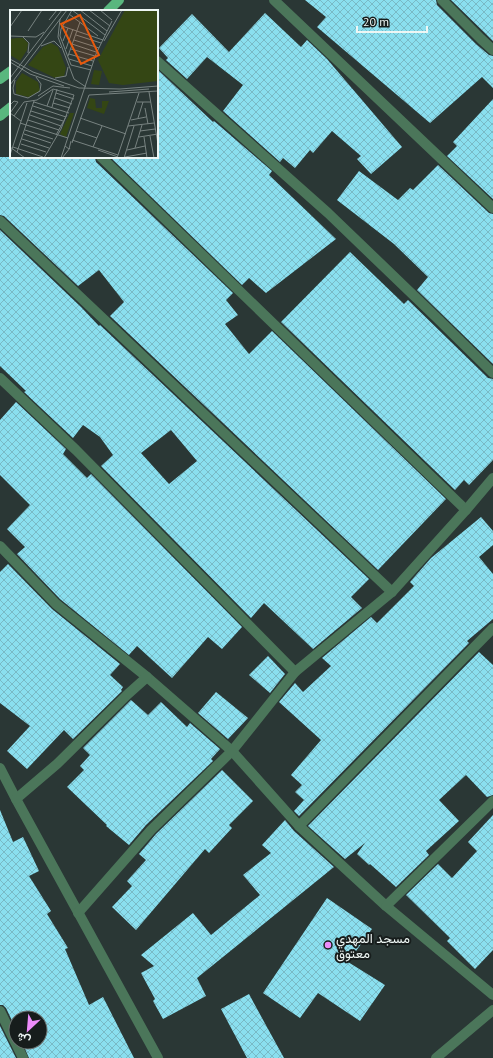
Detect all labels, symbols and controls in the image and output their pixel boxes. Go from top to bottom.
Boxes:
scale bar [357,8,427,34]
inset map [10,10,158,158]
text: 20 m [363,14,389,29]
place label: مسجد المهدي معتوق [336,930,410,962]
marker: مسجد المهدي معتوق [323,940,333,950]
north arrow [8,1010,48,1050]
text: ش [15,1030,33,1048]

